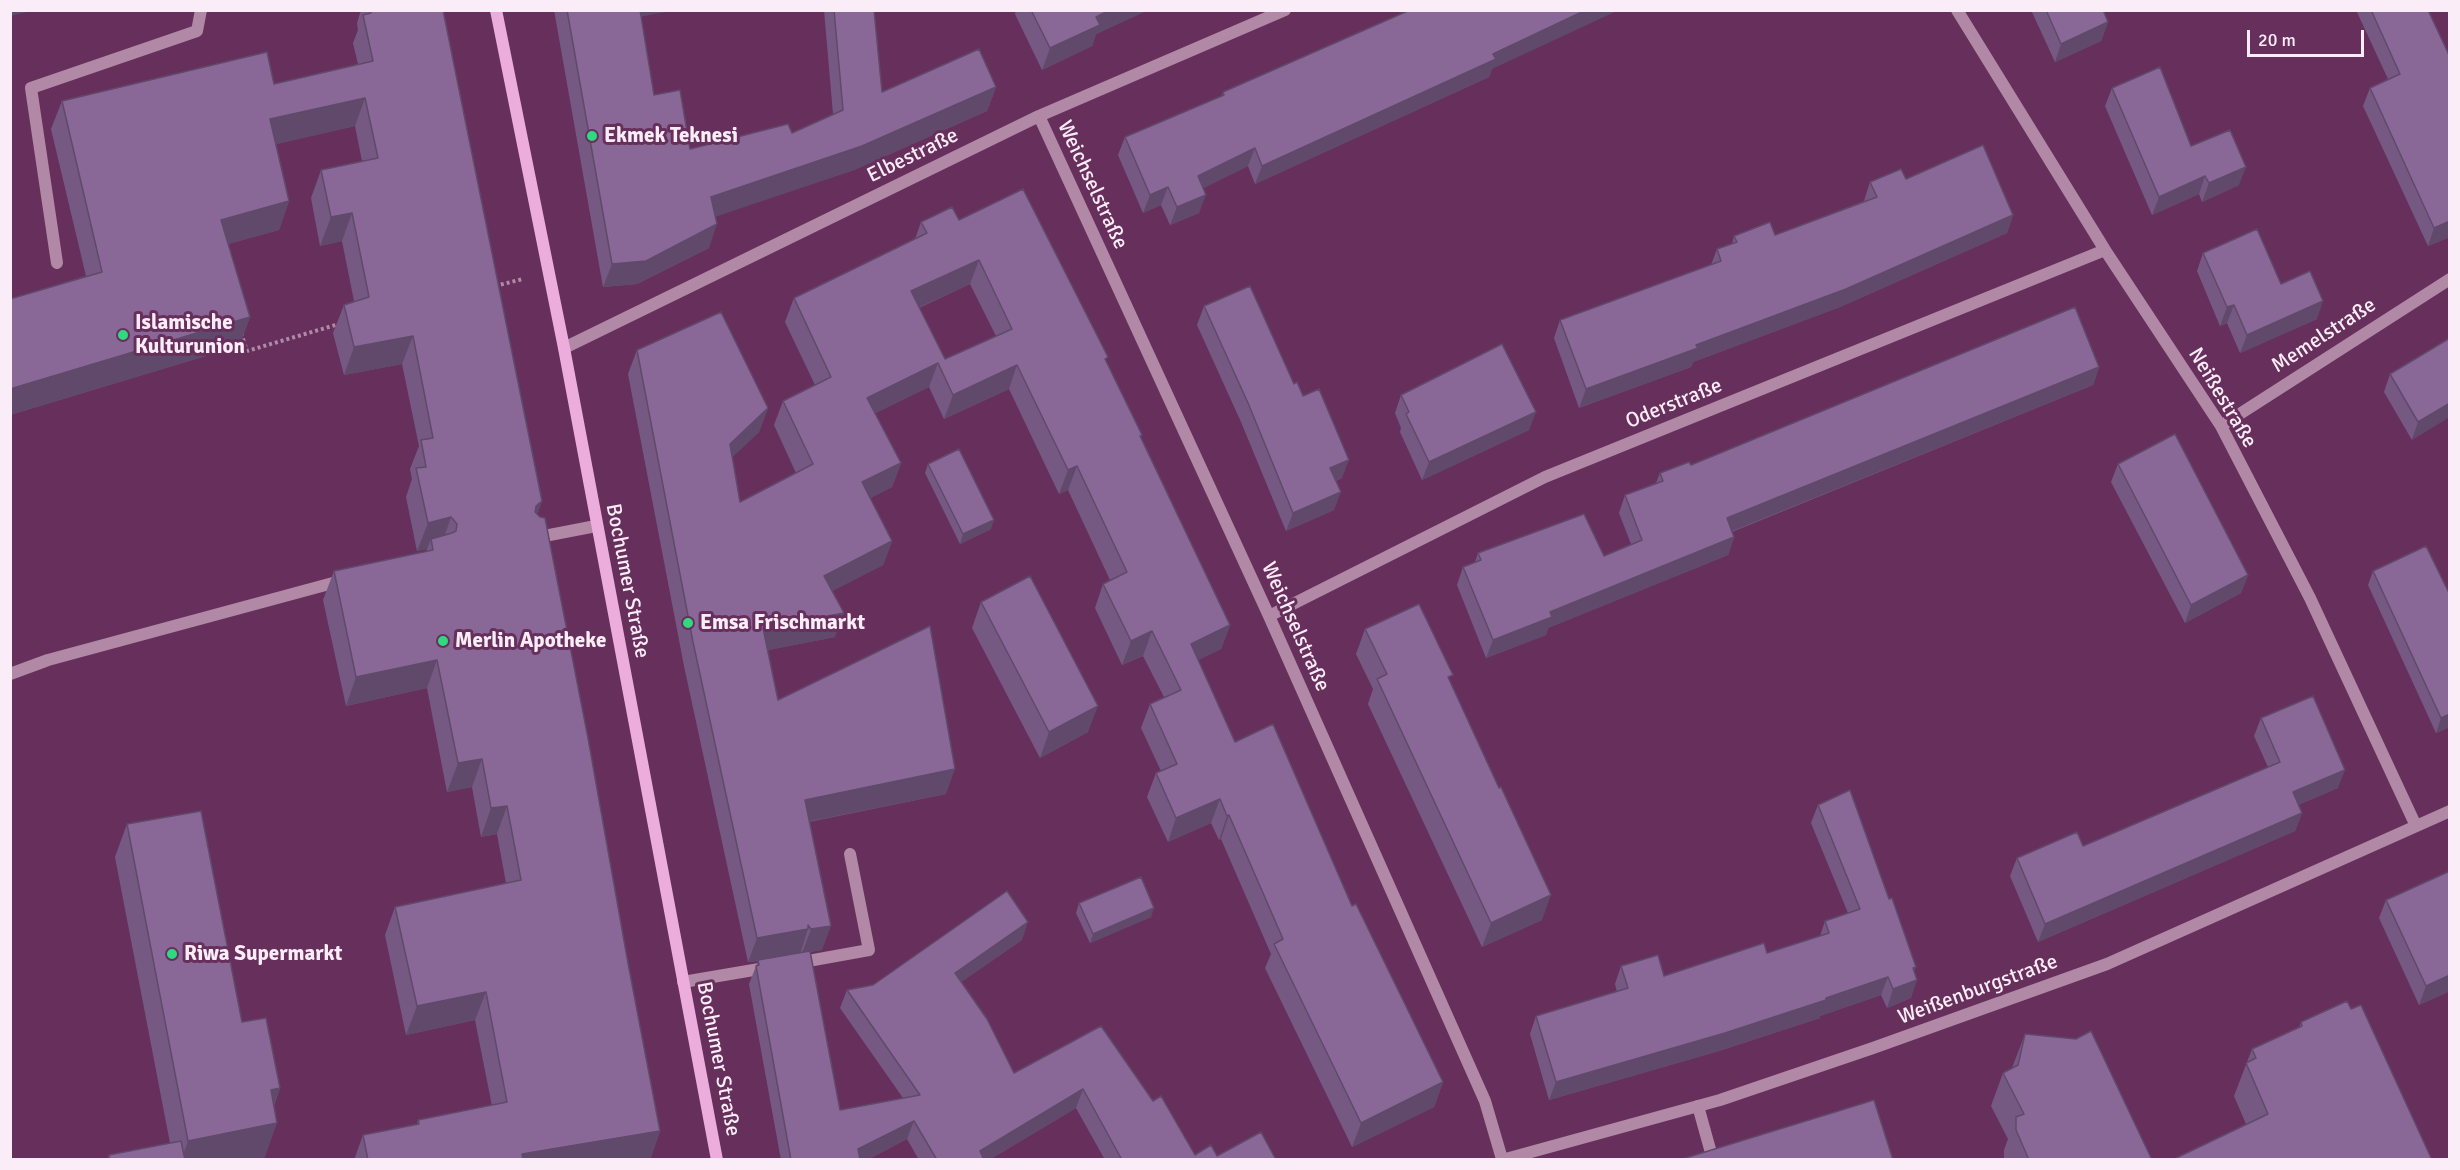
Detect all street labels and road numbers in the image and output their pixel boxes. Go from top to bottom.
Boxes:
street label: Weichselstraße [1051,117,1133,253]
street label: Elbestraße [863,123,963,189]
street label: Memelstraße [2267,293,2381,379]
street label: Neißestraße [2182,343,2262,453]
street label: Oderstraße [1622,373,1726,435]
street label: Bochumer Straße [600,502,654,660]
street label: Weichselstraße [1255,558,1335,696]
street label: Weißenburgstraße [1895,949,2061,1031]
street label: Bochumer Straße [691,980,745,1138]

